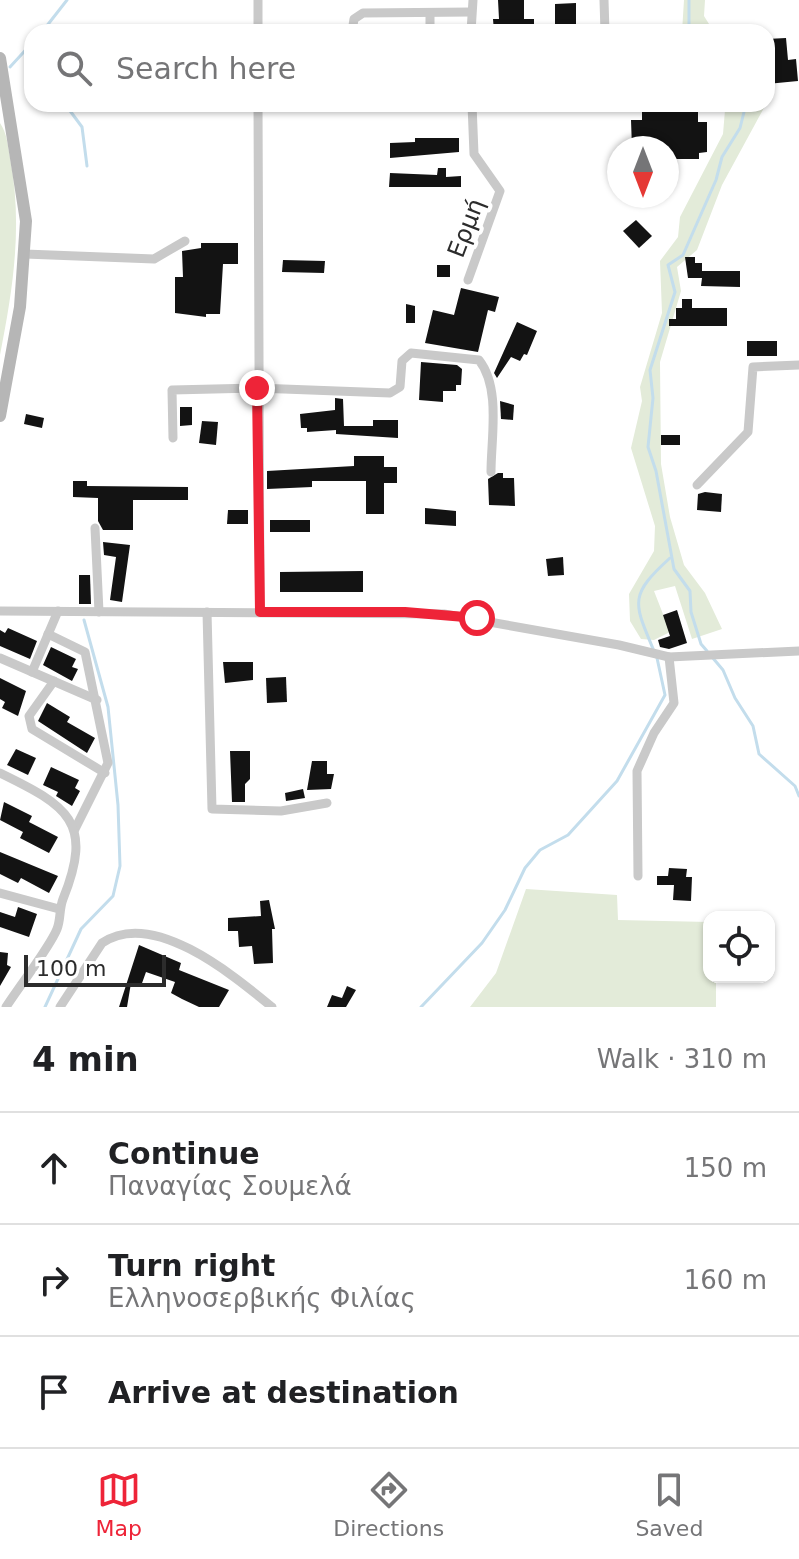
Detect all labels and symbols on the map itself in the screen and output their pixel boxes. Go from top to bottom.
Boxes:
north arrow [607,136,679,208]
street label: Ερμή [442,195,490,261]
route end [239,370,275,406]
route start [459,600,495,636]
scale bar [24,951,166,987]

